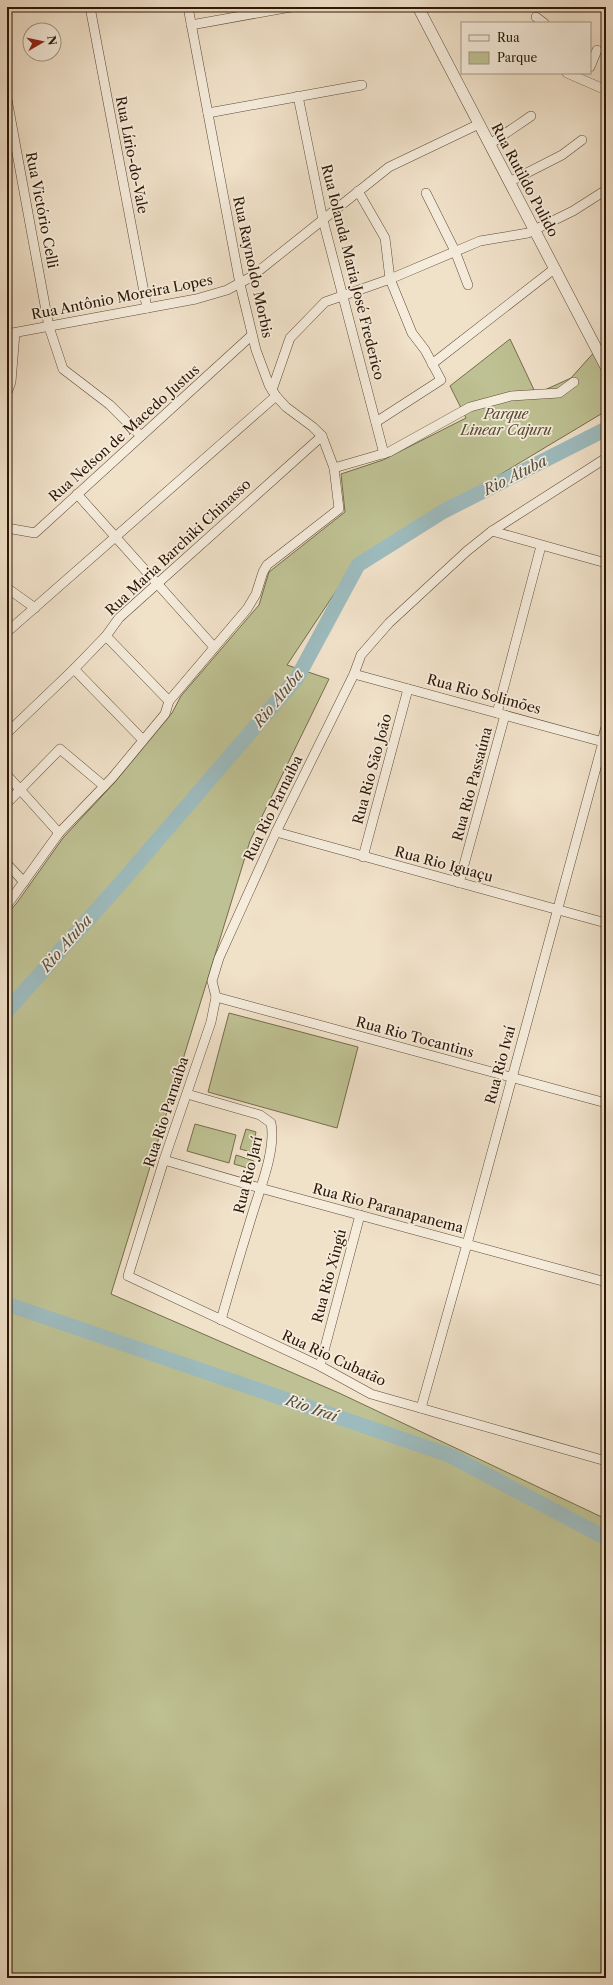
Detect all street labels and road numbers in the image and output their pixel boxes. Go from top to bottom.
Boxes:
street label: Rua Lírio-do-Vale [112,95,152,215]
street label: Rua Rutildo Pulido [487,120,563,240]
street label: Rua Victório Celli [22,150,62,270]
street label: Rua Iolanda Maria José Frederico [317,162,389,382]
street label: Rua Raynoldo Morbis [229,195,277,339]
street label: Rua Antônio Moreira Lopes [30,271,214,323]
street label: Rua Nelson de Macedo Justus [45,360,203,506]
street label: Rua Maria Barchiki Chinasso [101,475,255,619]
street label: Rua Rio Solimões [425,670,543,718]
street label: Rua Rio São João [349,712,395,826]
street label: Rua Rio Passaúna [448,724,496,843]
street label: Rua Rio Parnaíba [240,752,307,864]
street label: Rua Rio Iguaçu [393,842,496,886]
street label: Rua Rio Tocantins [354,1013,476,1061]
street label: Rua Rio Ivaí [481,1024,519,1106]
street label: Rua Rio Parnaíba [140,1054,193,1170]
street label: Rua Rio Jarí [230,1135,266,1215]
street label: Rua Rio Paranapanema [311,1179,466,1237]
street label: Rua Rio Xingú [308,1227,350,1325]
street label: Rua Rio Cubatão [279,1326,389,1390]

